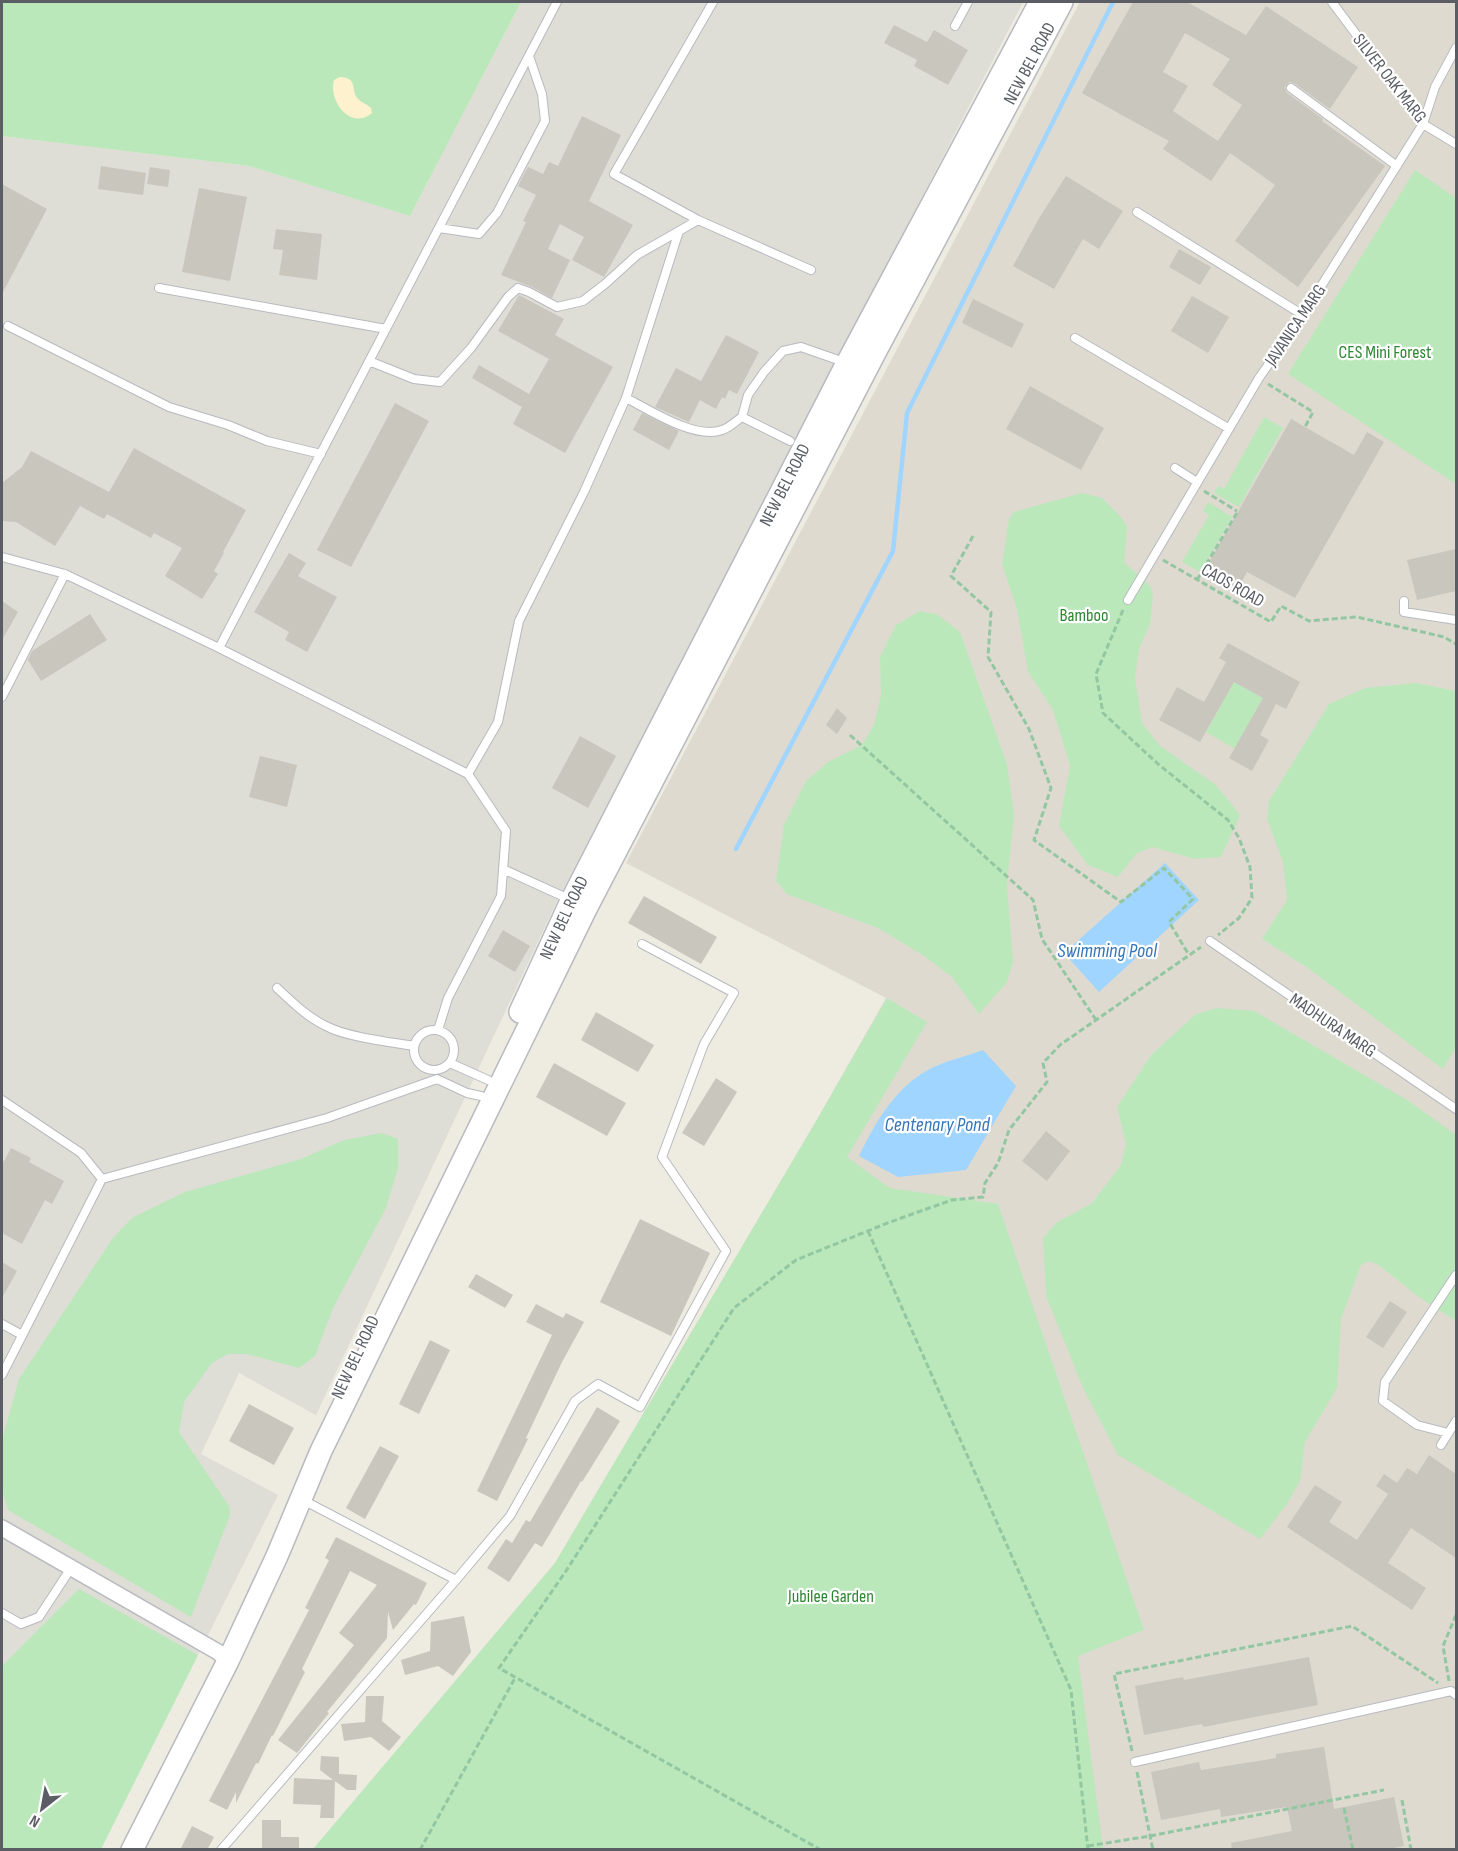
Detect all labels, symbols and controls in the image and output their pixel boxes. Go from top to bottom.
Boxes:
street label: NEW BEL ROAD [999,19,1060,108]
street label: SILVER OAK MARG [1348,30,1431,127]
street label: JAVANICA MARG [1260,280,1330,371]
park label: CES Mini Forest [1339,342,1432,363]
street label: NEW BEL ROAD [755,440,815,530]
street label: CAOS ROAD [1198,559,1268,612]
park label: Bamboo [1060,605,1108,626]
street label: NEW BEL ROAD [536,873,593,963]
water label: Swimming Pool [1057,939,1158,963]
street label: MADHURA MARG [1286,989,1380,1062]
water label: Centenary Pond [884,1113,990,1137]
street label: NEW BEL ROAD [327,1312,384,1402]
park label: Jubilee Garden [787,1586,874,1607]
north arrow [12,1779,72,1839]
text: N [26,1810,44,1831]

